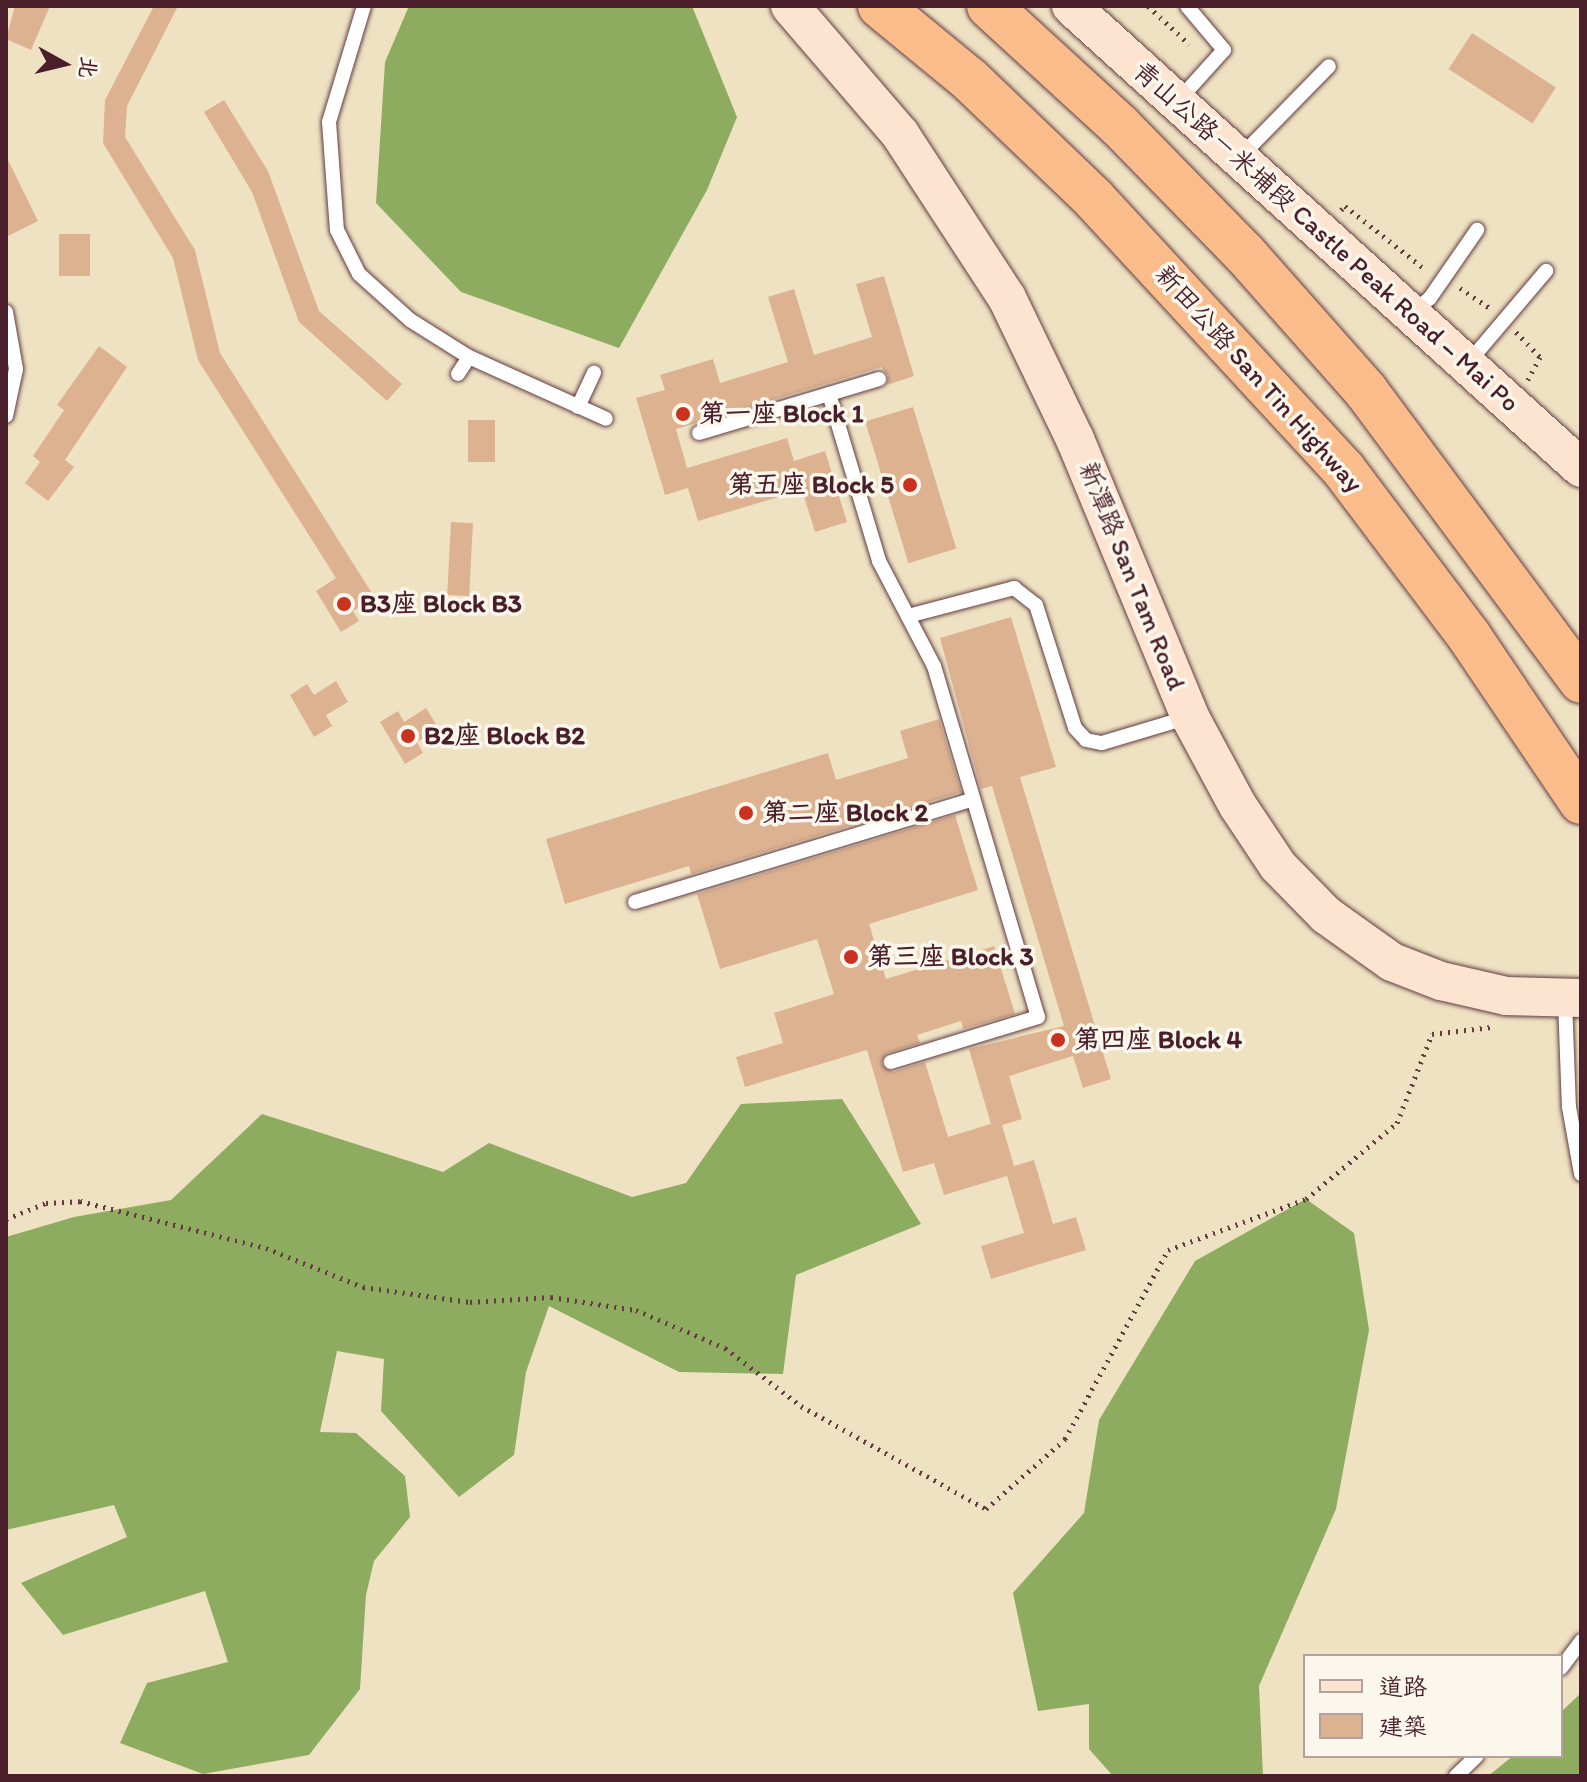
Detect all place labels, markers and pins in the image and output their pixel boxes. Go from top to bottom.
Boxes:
place label: 第一座 Block 1 [699,398,864,430]
marker: 第一座 Block 1 [674,405,692,423]
place label: 第五座 Block 5 [728,469,894,501]
marker: 第五座 Block 5 [901,476,919,494]
place label: B3座 Block B3 [360,588,522,620]
marker: B3座 Block B3 [335,595,353,613]
place label: B2座 Block B2 [424,720,585,752]
marker: B2座 Block B2 [399,727,417,745]
place label: 第二座 Block 2 [762,797,928,829]
marker: 第二座 Block 2 [737,804,755,822]
place label: 第三座 Block 3 [867,941,1034,973]
marker: 第三座 Block 3 [842,948,860,966]
place label: 第四座 Block 4 [1074,1024,1242,1056]
marker: 第四座 Block 4 [1049,1031,1067,1049]

